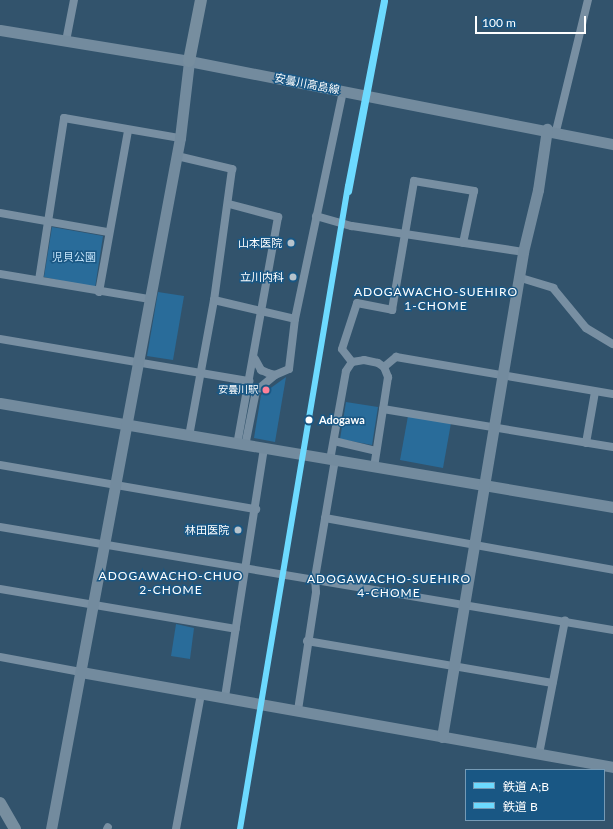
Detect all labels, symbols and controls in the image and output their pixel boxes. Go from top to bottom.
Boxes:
scale bar [477,8,588,34]
text: 100 m [482,15,516,30]
street label: 安曇川高島線 [273,71,341,97]
place label: 山本医院 [238,236,282,250]
marker: 山本医院 [285,237,297,249]
park label: 児貝公園 [52,250,96,264]
place label: 立川内科 [240,270,284,284]
marker: 立川内科 [287,271,299,283]
district label: ADOGAWACHO-SUEHIRO 1-CHOME [354,285,518,313]
place label: 安曇川駅 [218,384,258,396]
marker: 安曇川駅 [261,385,271,395]
marker: Adogawa [302,413,316,427]
place label: Adogawa [319,413,365,427]
place label: 林田医院 [185,523,229,537]
marker: 林田医院 [232,524,244,536]
district label: ADOGAWACHO-CHUO 2-CHOME [99,569,243,597]
district label: ADOGAWACHO-SUEHIRO 4-CHOME [307,572,471,600]
legend [465,769,605,821]
text: 鉄道 A;B [503,779,549,794]
text: 鉄道 B [503,799,538,814]

